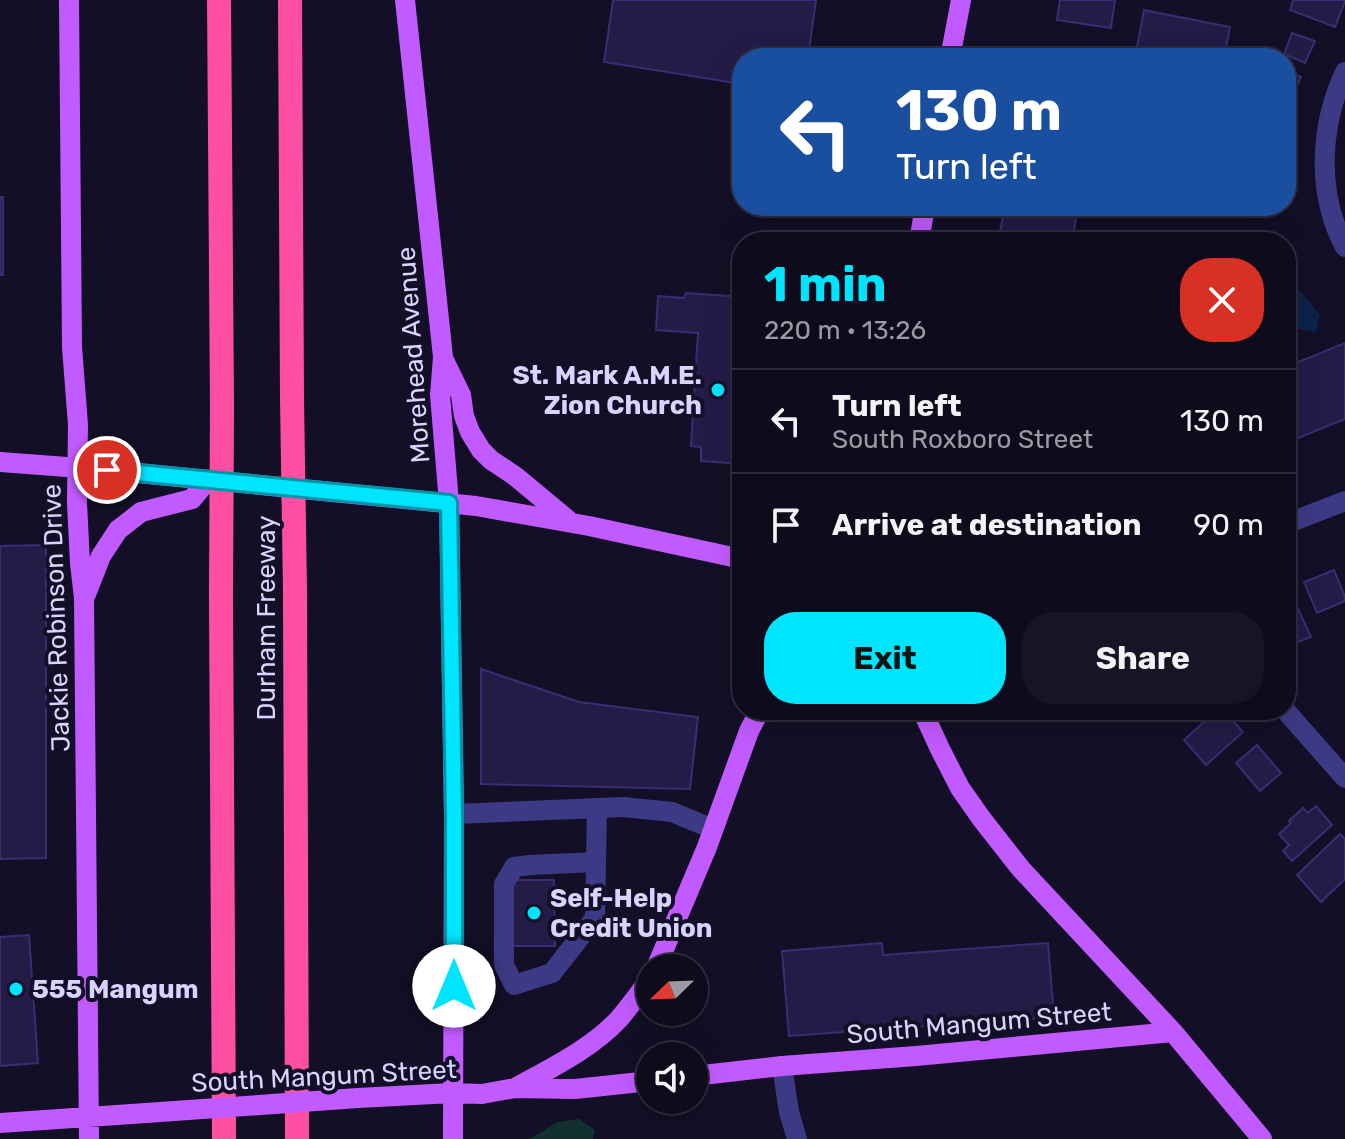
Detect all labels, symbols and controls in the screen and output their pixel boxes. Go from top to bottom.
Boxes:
text: 130 m [896,78,1062,144]
icon: left [764,80,868,184]
text: Turn left [896,145,1037,188]
street label: Morehead Avenue [390,246,437,464]
text: 1 min [764,256,887,313]
button: close [1180,258,1264,342]
text: 220 m · 13:26 [764,315,926,346]
place label: St. Mark A.M.E. Zion Church [512,360,702,421]
marker: St. Mark A.M.E. Zion Church [709,381,727,399]
text: Turn left [832,388,962,424]
icon: left [764,399,808,443]
text: 130 m [1180,403,1264,439]
text: South Roxboro Street [832,424,1093,455]
pin [73,436,141,504]
icon: arrive [85,448,129,492]
street label: Jackie Robinson Drive [36,484,77,752]
icon: arrive [764,503,808,547]
text: Arrive at destination [832,507,1142,543]
text: 90 m [1193,507,1264,543]
street label: Durham Freeway [251,515,282,721]
button: Exit [764,612,1006,704]
button: Share [1022,612,1264,704]
place label: Self-Help Credit Union [550,883,713,944]
marker: Self-Help Credit Union [525,904,543,922]
position arrow [412,944,496,1028]
north arrow [636,954,708,1026]
map controls [636,954,708,1114]
place label: 555 Mangum [32,974,198,1005]
marker: 555 Mangum [7,980,25,998]
street label: South Mangum Street [845,996,1113,1051]
button: sound [636,1042,708,1114]
street label: South Mangum Street [191,1054,458,1099]

